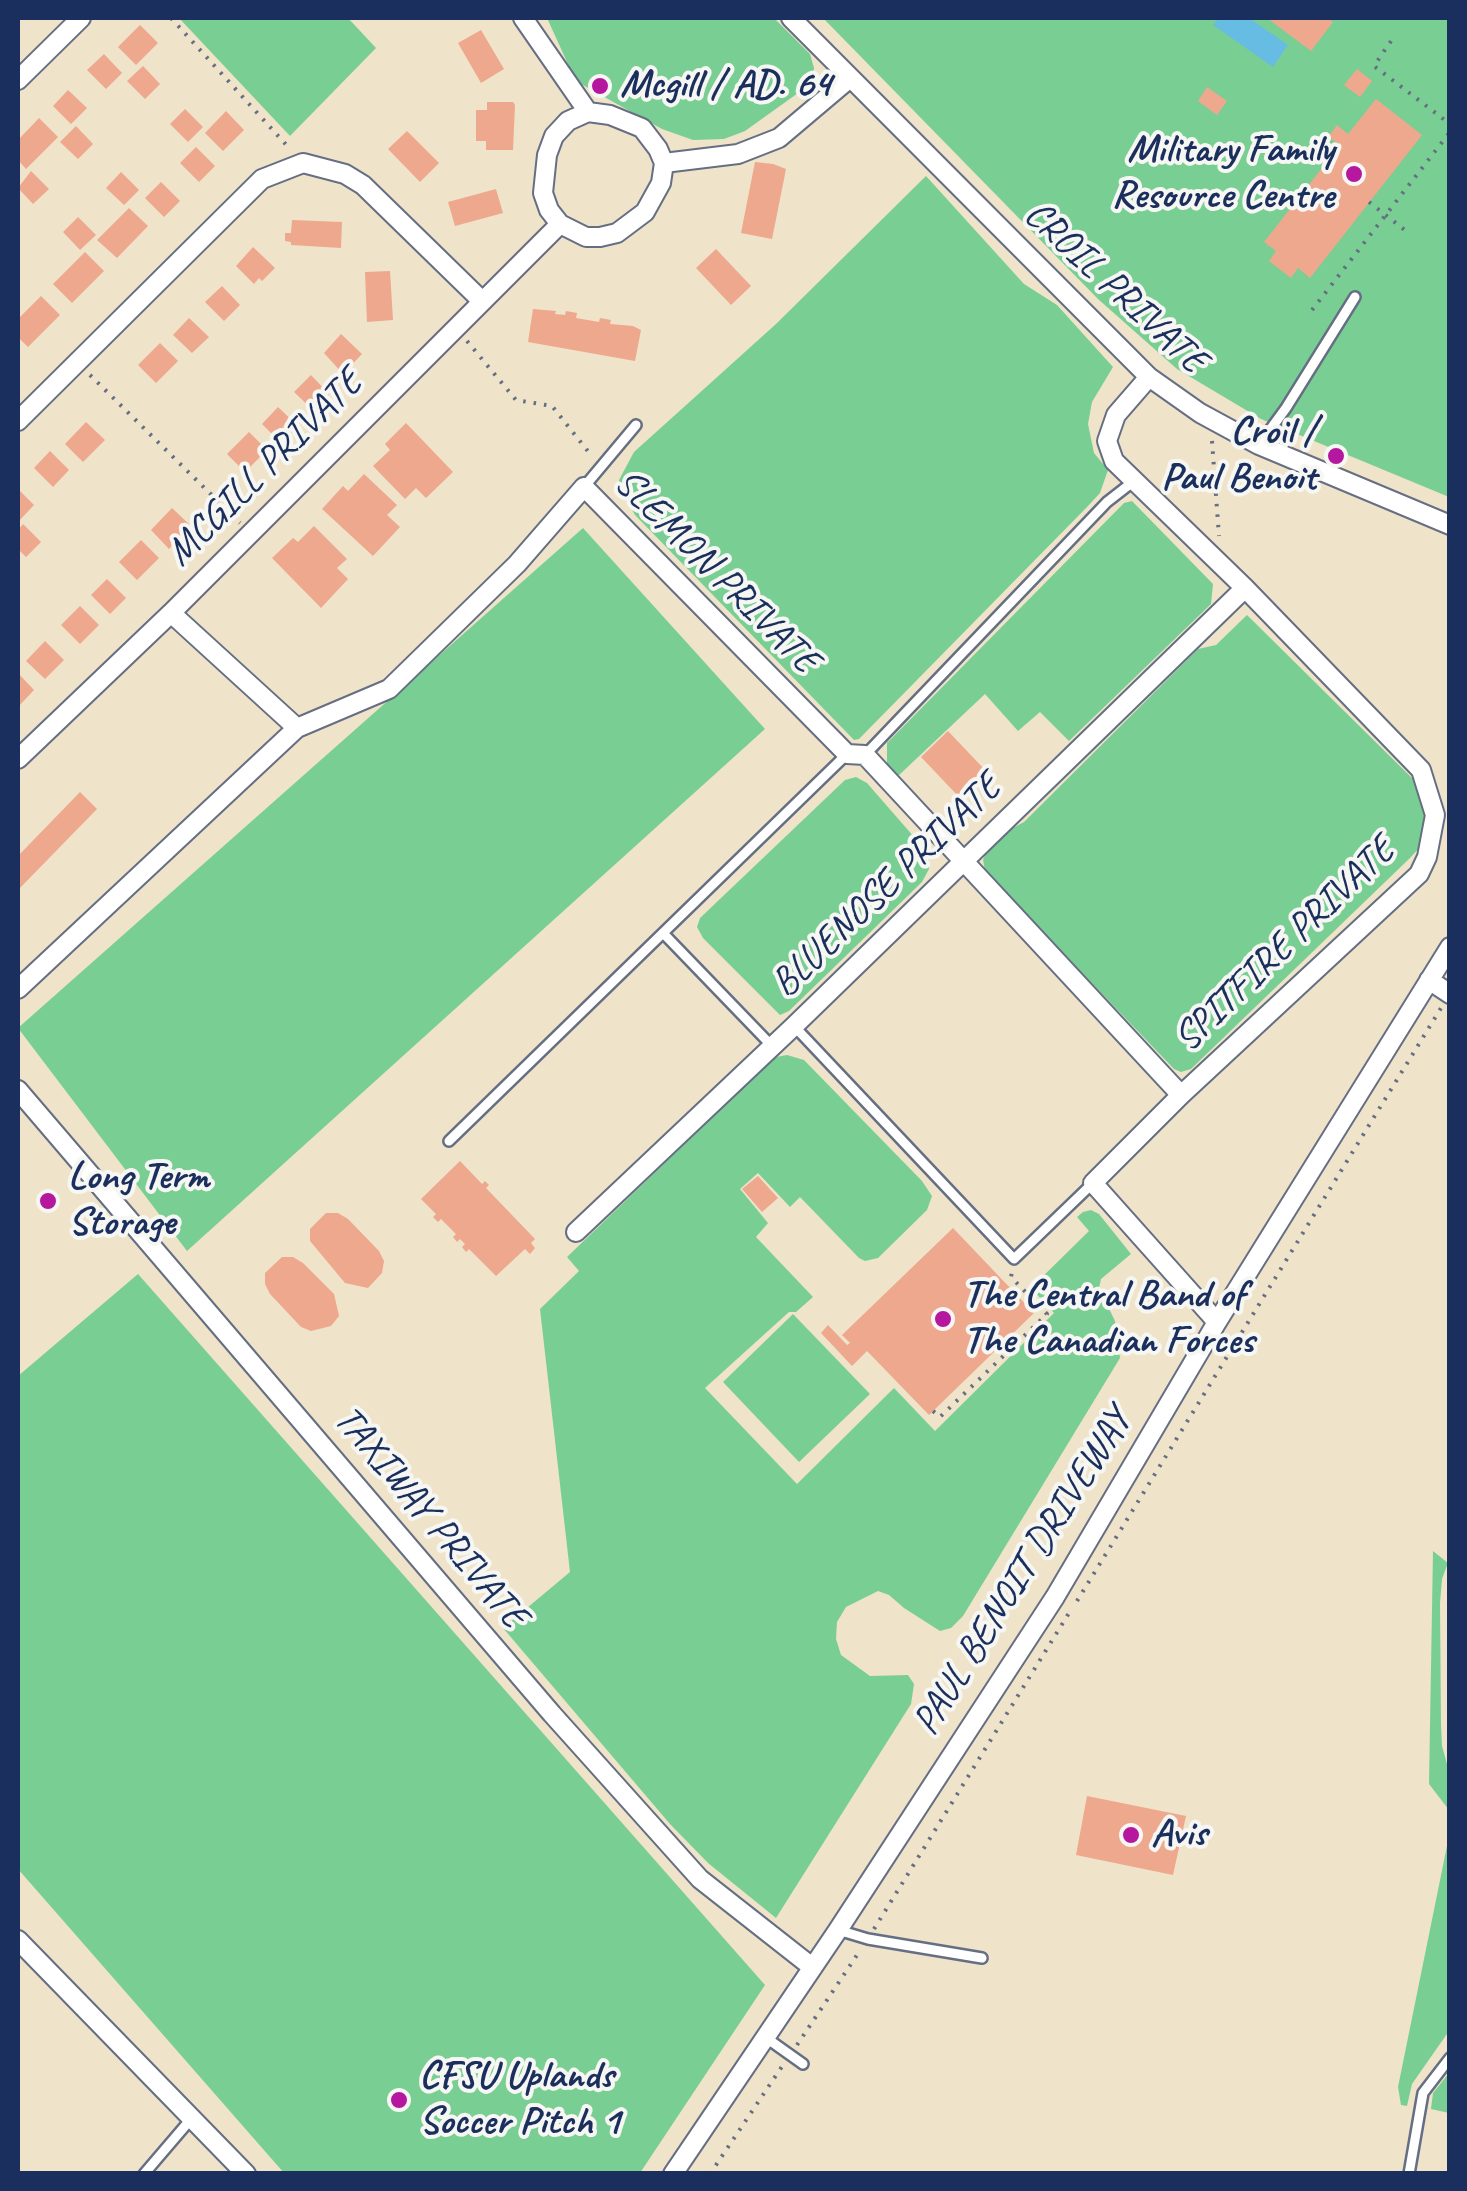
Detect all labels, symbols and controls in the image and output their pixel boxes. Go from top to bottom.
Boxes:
place label: Mcgill / AD. 64 [620,62,831,110]
marker: Mcgill / AD. 64 [589,75,611,97]
place label: Military Family Resource Centre [1111,127,1334,221]
marker: Military Family Resource Centre [1343,163,1365,185]
street label: CROIL PRIVATE [1014,191,1216,385]
street label: MCGILL PRIVATE [156,359,374,577]
place label: Croil / Paul Benoit [1161,409,1316,503]
marker: Croil / Paul Benoit [1325,445,1347,467]
street label: SLEMON PRIVATE [603,459,829,685]
street label: BLUENOSE PRIVATE [762,764,1012,1008]
street label: SPITFIRE PRIVATE [1164,827,1406,1063]
place label: Long Term Storage [68,1154,209,1248]
marker: Long Term Storage [37,1190,59,1212]
place label: The Central Band of The Canadian Forces [963,1272,1254,1366]
marker: The Central Band of The Canadian Forces [932,1308,954,1330]
street label: TAXIWAY PRIVATE [323,1397,537,1639]
street label: PAUL BENOIT DRIVEWAY [903,1400,1143,1744]
place label: Avis [1151,1811,1207,1859]
marker: Avis [1120,1824,1142,1846]
place label: CFSU Uplands Soccer Pitch 1 [419,2053,620,2147]
marker: CFSU Uplands Soccer Pitch 1 [388,2089,410,2111]

